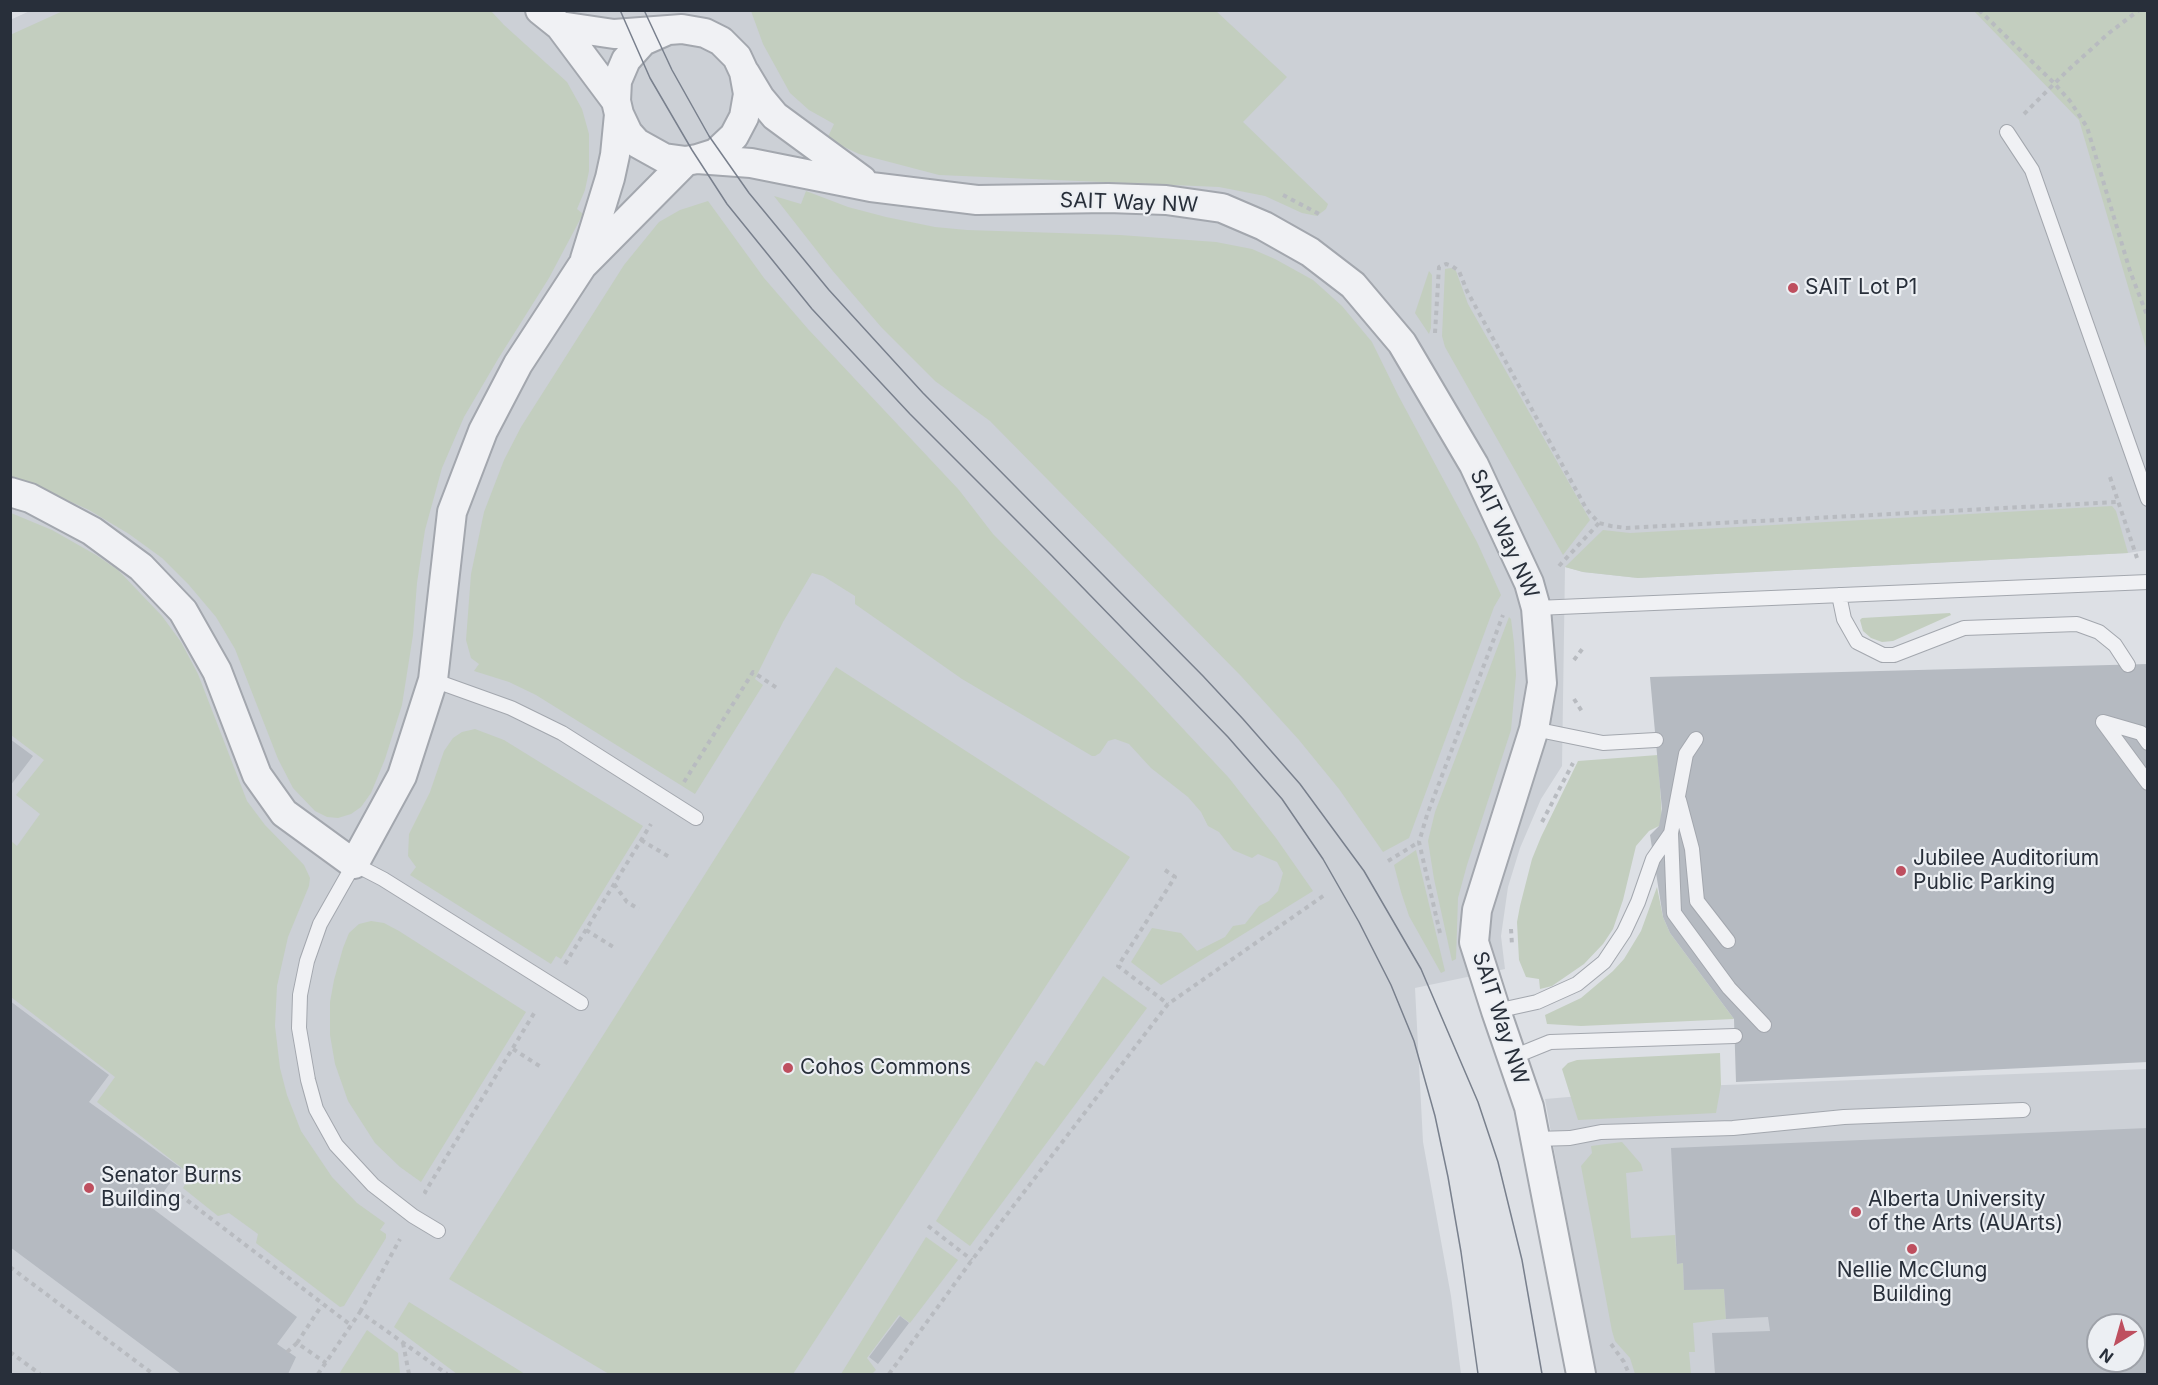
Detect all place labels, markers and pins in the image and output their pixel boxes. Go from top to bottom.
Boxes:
place label: SAIT Lot P1 [1805,275,1917,301]
marker: SAIT Lot P1 [1786,281,1800,295]
place label: Jubilee Auditorium Public Parking [1913,846,2099,896]
marker: Jubilee Auditorium Public Parking [1894,864,1908,878]
place label: Cohos Commons [800,1055,971,1081]
marker: Cohos Commons [781,1061,795,1075]
place label: Senator Burns Building [101,1163,242,1213]
marker: Senator Burns Building [82,1181,96,1195]
place label: Alberta University of the Arts (AUArts) [1868,1187,2063,1237]
marker: Alberta University of the Arts (AUArts) [1849,1205,1863,1219]
marker: Nellie McClung Building [1905,1242,1919,1256]
place label: Nellie McClung Building [1837,1258,1987,1308]

